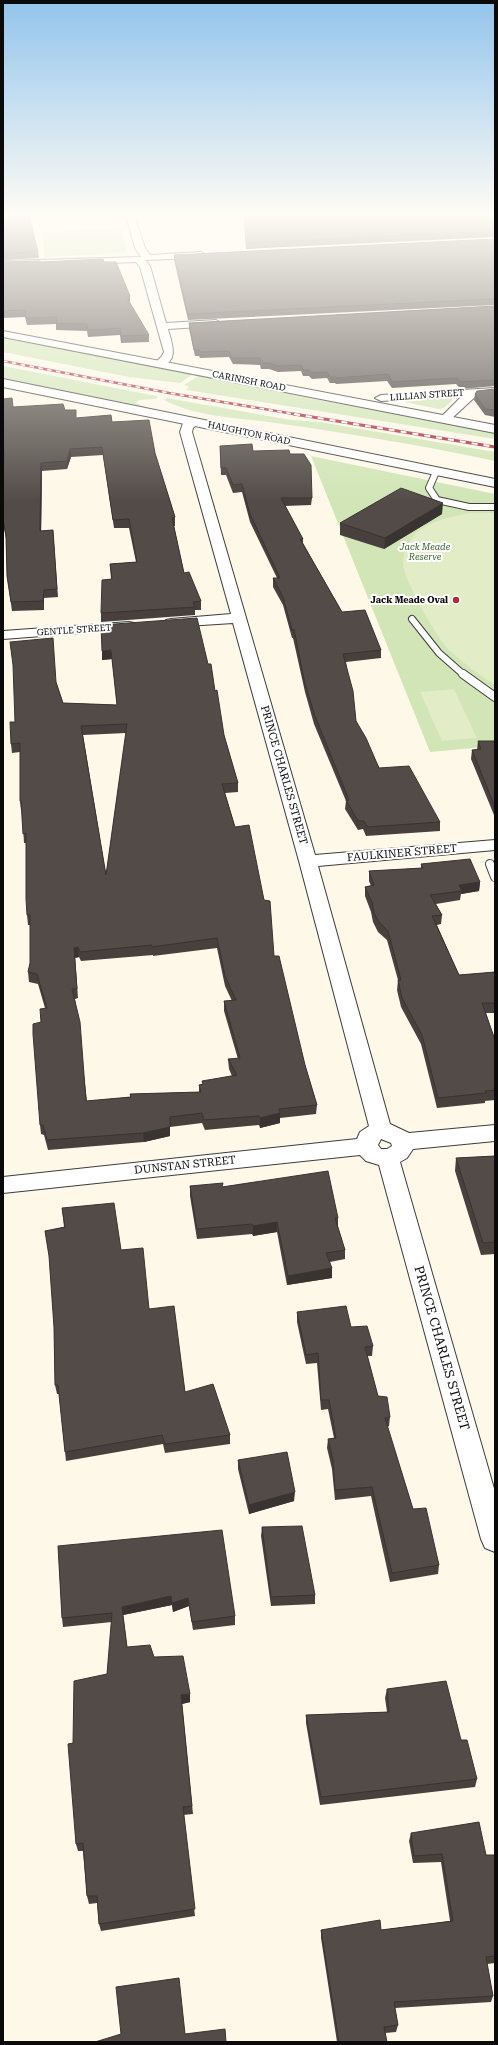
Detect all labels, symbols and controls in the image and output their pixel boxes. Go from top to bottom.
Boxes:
street label: CARINISH ROAD [211,369,287,393]
street label: LILLIAN STREET [390,387,464,403]
street label: HAUGHTON ROAD [207,419,291,447]
park label: Jack Meade Reserve [399,542,451,562]
place label: Jack Meade Oval [371,595,448,605]
marker: Jack Meade Oval [451,595,461,605]
street label: GENTLE STREET [36,622,112,638]
street label: PRINCE CHARLES STREET [258,704,310,846]
street label: FAULKINER STREET [346,842,458,864]
street label: DUNSTAN STREET [134,1153,236,1177]
street label: PRINCE CHARLES STREET [411,1264,473,1432]

